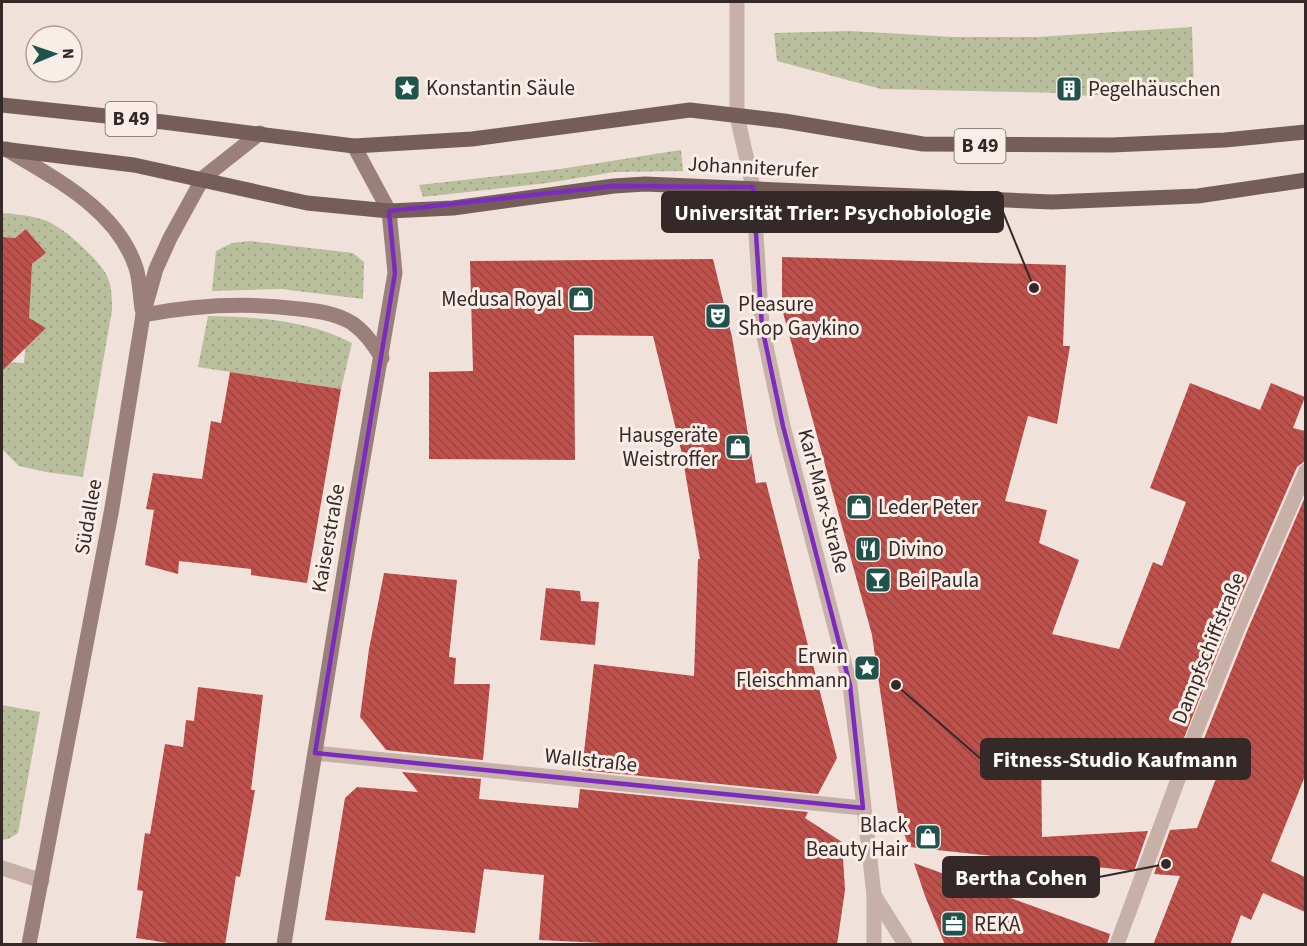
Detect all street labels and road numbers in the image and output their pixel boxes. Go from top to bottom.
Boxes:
road number: B 49 [106,102,156,136]
road number: B 49 [954,129,1006,163]
street label: Johanniterufer [687,149,820,185]
street label: Karl-Marx-Straße [790,426,858,576]
street label: Südallee [67,477,109,557]
street label: Kaiserstraße [304,481,352,595]
street label: Dampfschiffstraße [1164,568,1252,728]
street label: Wallstraße [543,740,639,780]

